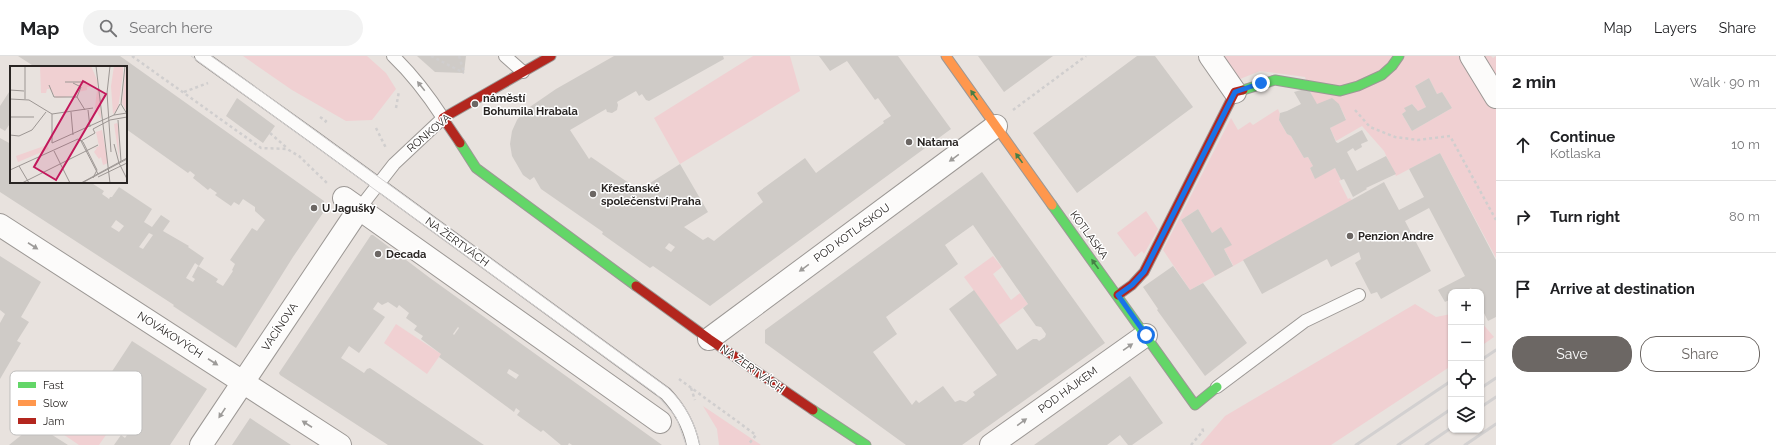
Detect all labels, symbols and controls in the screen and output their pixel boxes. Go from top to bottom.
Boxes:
search box [83,10,363,46]
text: Map [20,17,59,39]
icon: search [97,17,119,39]
text: Search here [129,19,213,37]
text: Map [1604,20,1632,36]
text: Layers [1654,20,1697,36]
text: Share [1719,20,1756,36]
inset map [10,66,127,183]
text: 2 min [1512,72,1556,92]
route end [1252,74,1270,92]
text: Walk · 90 m [1690,75,1760,90]
one-way arrow [417,81,426,91]
one-way arrow [970,89,978,100]
place label: náměstí Bohumila Hrabala [483,92,578,118]
marker: náměstí Bohumila Hrabala [470,99,480,109]
street label: RONKOVA [405,111,454,155]
text: Continue [1550,128,1615,146]
icon: ahead [1512,134,1534,156]
place label: Natama [917,136,959,149]
marker: Natama [904,137,914,147]
text: 10 m [1731,137,1760,152]
text: Kotlaska [1550,146,1601,161]
one-way arrow [1015,153,1023,164]
one-way arrow [948,154,959,162]
place label: Křesťanské společenství Praha [601,182,701,208]
marker: Křesťanské společenství Praha [588,189,598,199]
street label: POD KOTLASKOU [811,201,893,265]
place label: U Jagušky [322,202,376,215]
marker: U Jagušky [309,203,319,213]
icon: right [1512,206,1534,228]
street label: KOTLASKA [1067,208,1111,262]
text: Turn right [1550,208,1620,226]
text: 80 m [1729,209,1760,224]
street label: NA ŽERTVÁCH [423,214,492,269]
place label: Penzion Andre [1358,230,1434,243]
marker: Penzion Andre [1345,231,1355,241]
one-way arrow [27,243,39,250]
place label: Decada [386,248,426,261]
marker: Decada [373,249,383,259]
one-way arrow [1091,258,1099,269]
one-way arrow [799,264,809,272]
icon: arrive [1512,278,1534,300]
text: Arrive at destination [1550,280,1695,298]
map controls [1448,289,1484,433]
button: + [1448,289,1484,325]
street label: VACÍNOVA [258,300,301,353]
street label: NOVÁKOVÝCH [135,308,206,361]
button: − [1448,325,1484,361]
route start [1137,326,1155,344]
button: Save [1512,336,1632,372]
button: Share [1640,336,1760,372]
street label: NA ŽERTVÁCH [717,341,787,396]
one-way arrow [1123,343,1134,351]
one-way arrow [207,359,219,366]
button: locate [1448,361,1484,397]
street label: POD HÁJKEM [1035,363,1100,416]
legend [10,371,142,435]
text: Fast [43,379,64,392]
text: Slow [43,397,68,410]
button: layers [1448,397,1484,433]
one-way arrow [218,408,225,419]
text: Jam [43,415,64,428]
one-way arrow [1017,418,1028,426]
one-way arrow [302,420,313,427]

